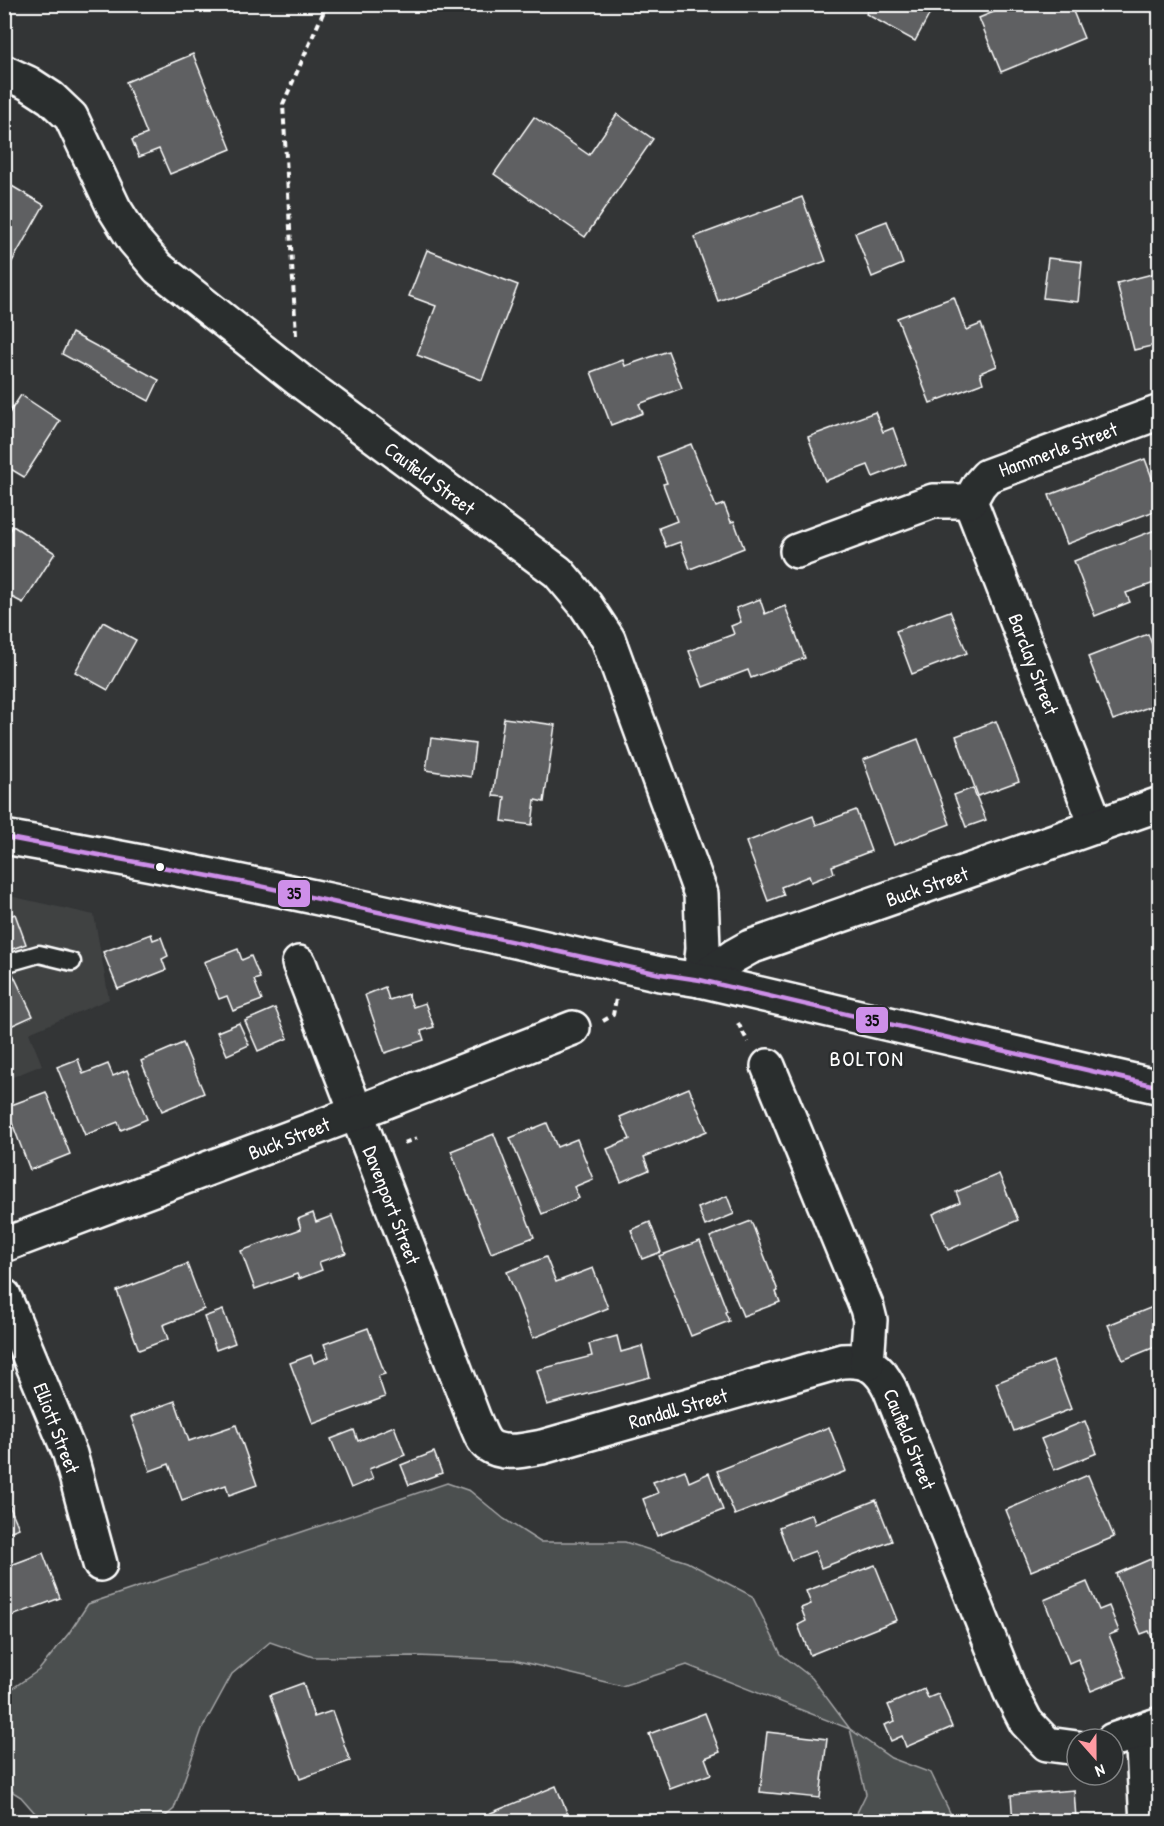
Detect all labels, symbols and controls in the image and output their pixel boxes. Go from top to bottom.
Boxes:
street label: Hammerle Street [995,415,1122,483]
street label: Caufield Street [379,435,482,522]
street label: Barclay Street [1002,610,1066,719]
street label: Buck Street [882,859,973,913]
unlabelled marker [154,861,166,873]
line badge: 35 [277,879,311,908]
text: 35 [287,882,301,904]
line badge: 35 [855,1006,889,1034]
text: 35 [865,1009,879,1031]
district label: BOLTON [830,1043,904,1073]
street label: Buck Street [244,1110,335,1166]
street label: Davenport Street [357,1142,427,1269]
street label: Elliott Street [27,1379,87,1478]
street label: Randall Street [626,1381,732,1435]
street label: Caufield Street [877,1384,943,1495]
north arrow [1065,1727,1125,1787]
text: N [1092,1759,1108,1783]

